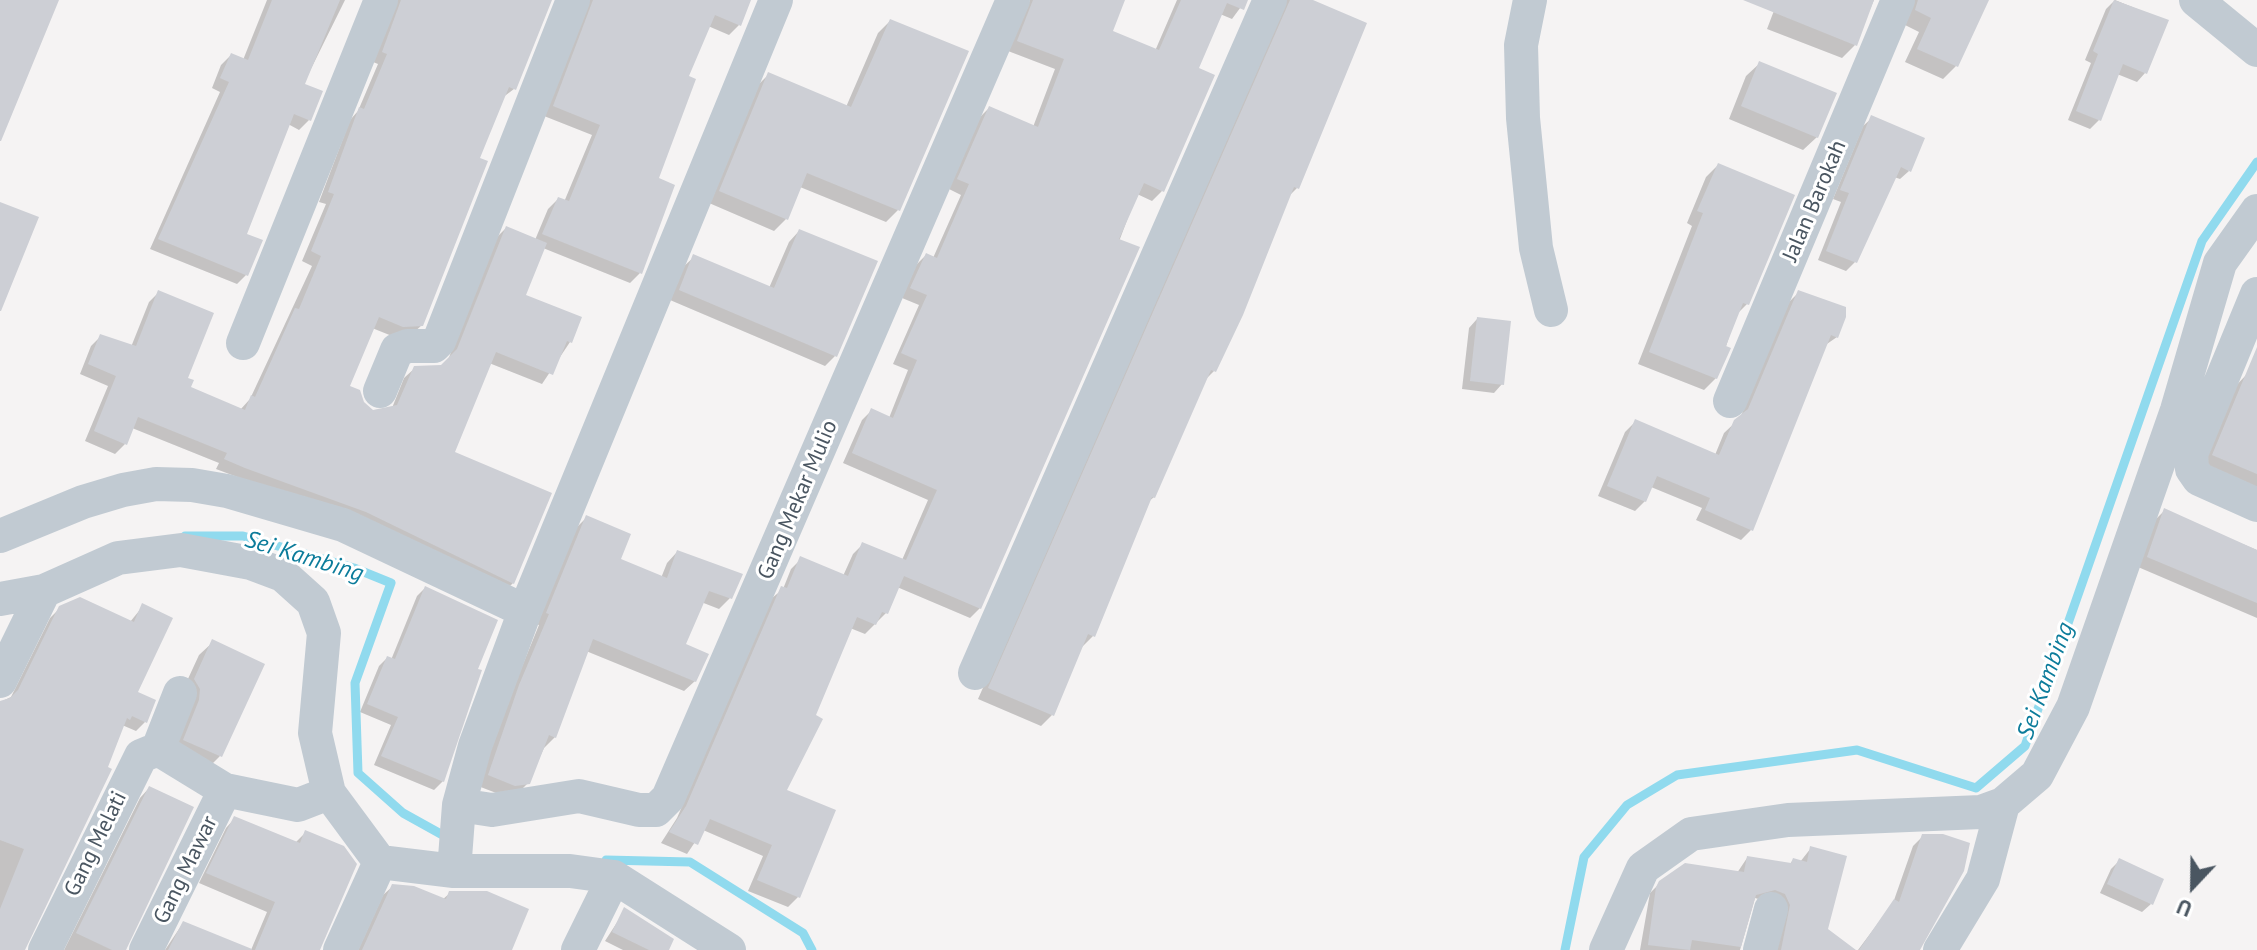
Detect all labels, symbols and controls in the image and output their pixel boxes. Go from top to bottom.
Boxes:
street label: Jalan Barokah [1778,136,1852,266]
street label: Gang Mekar Mulio [752,416,844,584]
water label: Sei Kambing [241,525,367,589]
water label: Sei Kambing [2012,619,2080,743]
street label: Gang Melati [59,787,133,901]
street label: Gang Mawar [148,812,224,928]
north arrow [2153,846,2233,926]
text: U [2172,893,2196,924]

